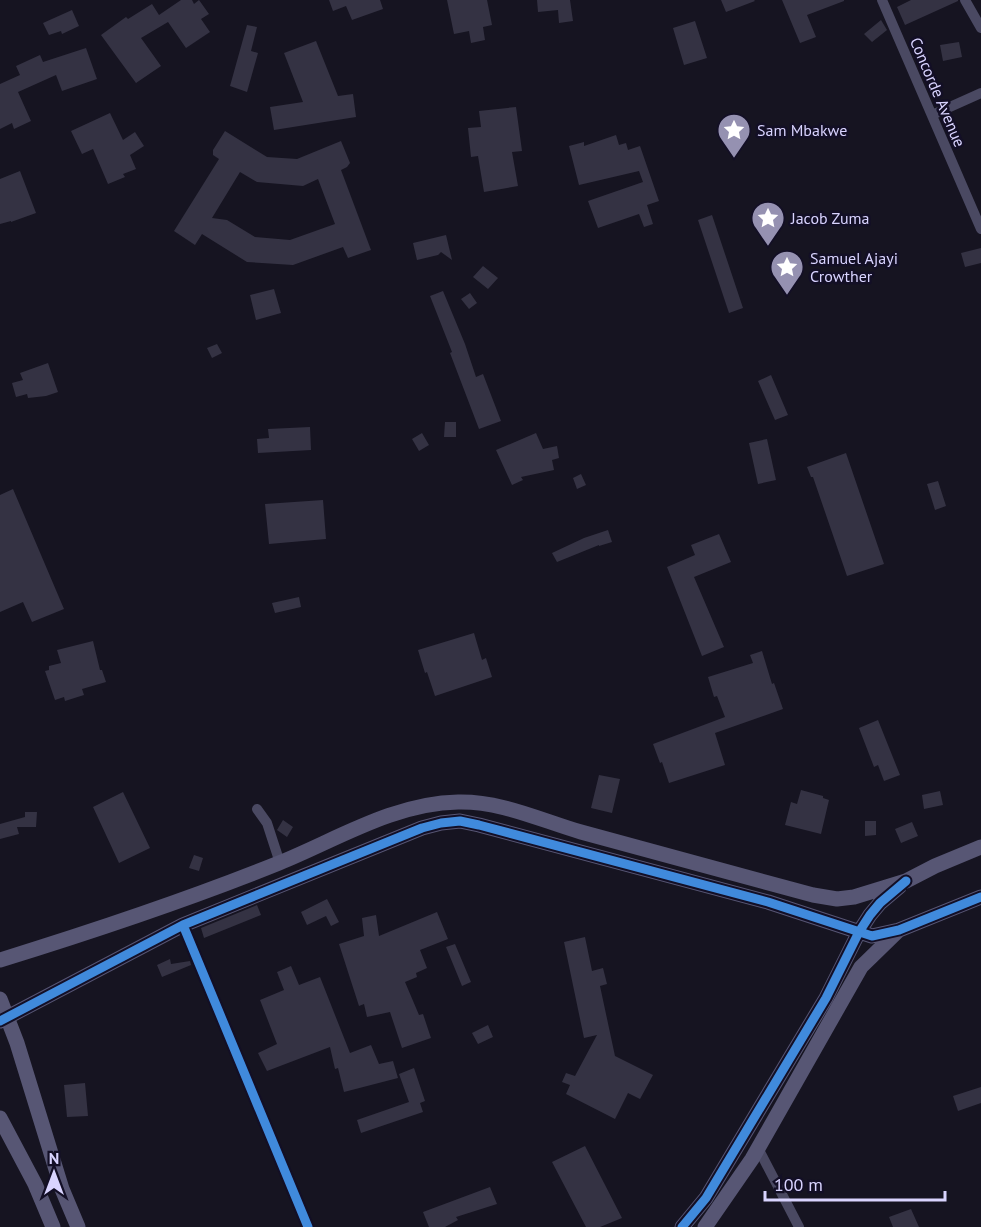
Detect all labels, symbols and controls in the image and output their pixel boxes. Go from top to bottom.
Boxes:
street label: Concorde Avenue [906,34,970,150]
place icon: Sam Mbakwe [716,112,752,159]
place label: Sam Mbakwe [757,120,847,140]
place icon: Jacob Zuma [750,200,786,247]
place label: Jacob Zuma [790,208,870,228]
place label: Samuel Ajayi Crowther [810,248,898,286]
place icon: Samuel Ajayi Crowther [769,249,805,296]
north arrow [24,1143,84,1203]
text: N [49,1148,59,1168]
scale bar [765,1164,945,1202]
text: 100 m [774,1173,823,1196]

